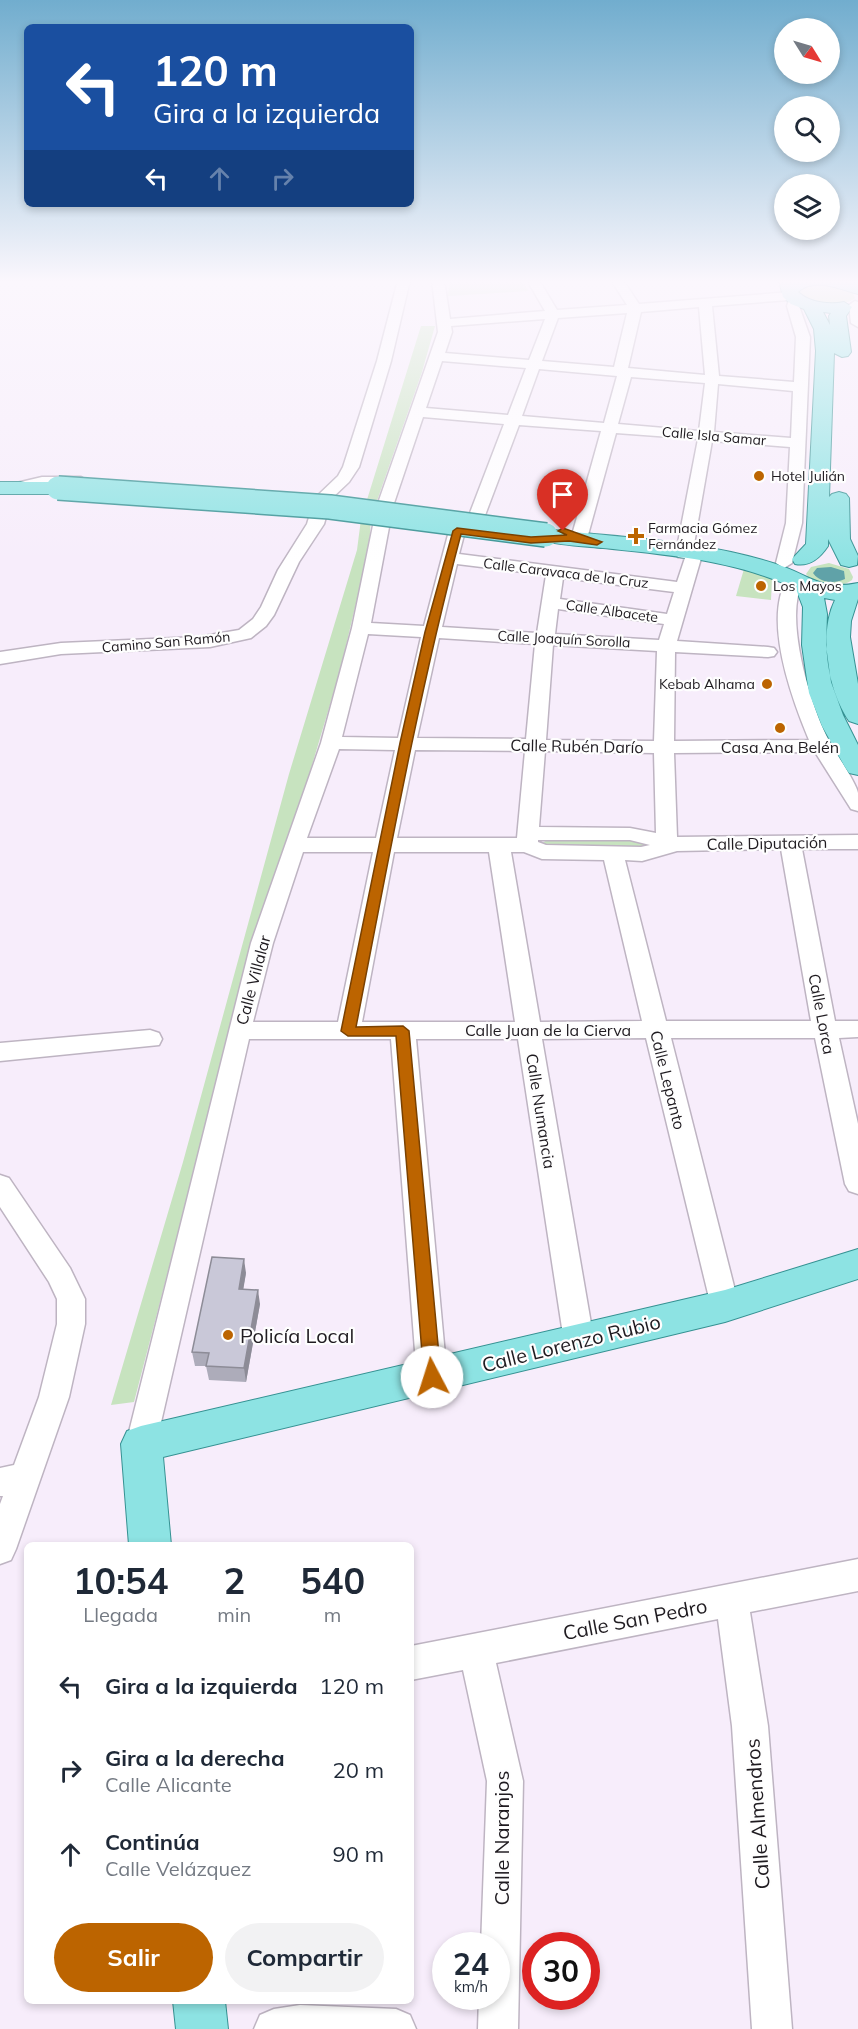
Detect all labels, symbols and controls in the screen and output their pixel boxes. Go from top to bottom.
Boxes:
north arrow [774,18,840,84]
map controls [774,18,840,240]
text: 120 m [153,44,278,97]
icon: left [54,48,132,126]
text: Gira a la izquierda [153,96,380,130]
button: search [774,96,840,162]
icon: left [140,162,173,195]
icon: ahead [203,162,236,195]
icon: right [266,162,299,195]
button: layers [774,174,840,240]
street label: Calle Isla Samar [661,422,768,450]
place label: Hotel Julián [771,467,845,485]
pin [537,469,588,531]
marker: Hotel Julián [752,469,766,483]
icon: arrive [546,478,579,511]
place label: Farmacia Gómez Fernández [648,519,757,553]
marker: Farmacia Gómez Fernández [629,529,643,543]
street label: Calle Caravaca de la Cruz [482,554,650,592]
place label: Los Mayos [773,577,842,595]
marker: Los Mayos [754,579,768,593]
street label: Calle Albacete [565,596,659,626]
street label: Camino San Ramón [101,627,231,657]
street label: Calle Joaquín Sorolla [497,627,631,651]
place label: Kebab Alhama [659,675,755,693]
marker: Kebab Alhama [760,677,774,691]
marker: Casa Ana Belén [773,721,787,735]
street label: Calle Rubén Darío [510,735,644,757]
place label: Casa Ana Belén [721,737,839,757]
street label: Calle Diputación [706,832,828,854]
street label: Calle Villalar [231,933,275,1027]
street label: Calle Lorca [804,972,840,1056]
street label: Calle Juan de la Cierva [465,1020,631,1040]
street label: Calle Lepanto [646,1028,690,1132]
street label: Calle Numancia [522,1052,560,1170]
street label: Calle Lorenzo Rubio [479,1309,663,1377]
place label: Policía Local [240,1323,354,1348]
marker: Policía Local [221,1328,235,1342]
position arrow [400,1345,464,1409]
text: 10:54 [73,1558,168,1603]
text: 2 [223,1558,245,1603]
text: 540 [300,1558,365,1603]
street label: Calle San Pedro [561,1593,709,1645]
text: Llegada [83,1602,158,1627]
text: min [217,1602,251,1627]
text: m [324,1602,341,1627]
icon: left [54,1670,87,1703]
text: Gira a la izquierda [105,1672,298,1700]
text: 120 m [319,1672,384,1700]
street label: Calle Almendros [739,1738,775,1890]
text: Gira a la derecha [105,1744,285,1772]
icon: right [54,1754,87,1787]
text: 20 m [333,1756,384,1784]
street label: Calle Naranjos [489,1771,514,1905]
text: Calle Alicante [105,1772,232,1797]
text: Continúa [105,1828,200,1856]
icon: ahead [54,1838,87,1871]
text: 90 m [333,1840,384,1868]
text: Calle Velázquez [105,1856,251,1881]
button: Salir [54,1923,213,1992]
button: Compartir [225,1923,384,1992]
speed limit sign: 30 [522,1932,600,2010]
text: 24 [453,1945,489,1983]
text: km/h [454,1977,488,1996]

